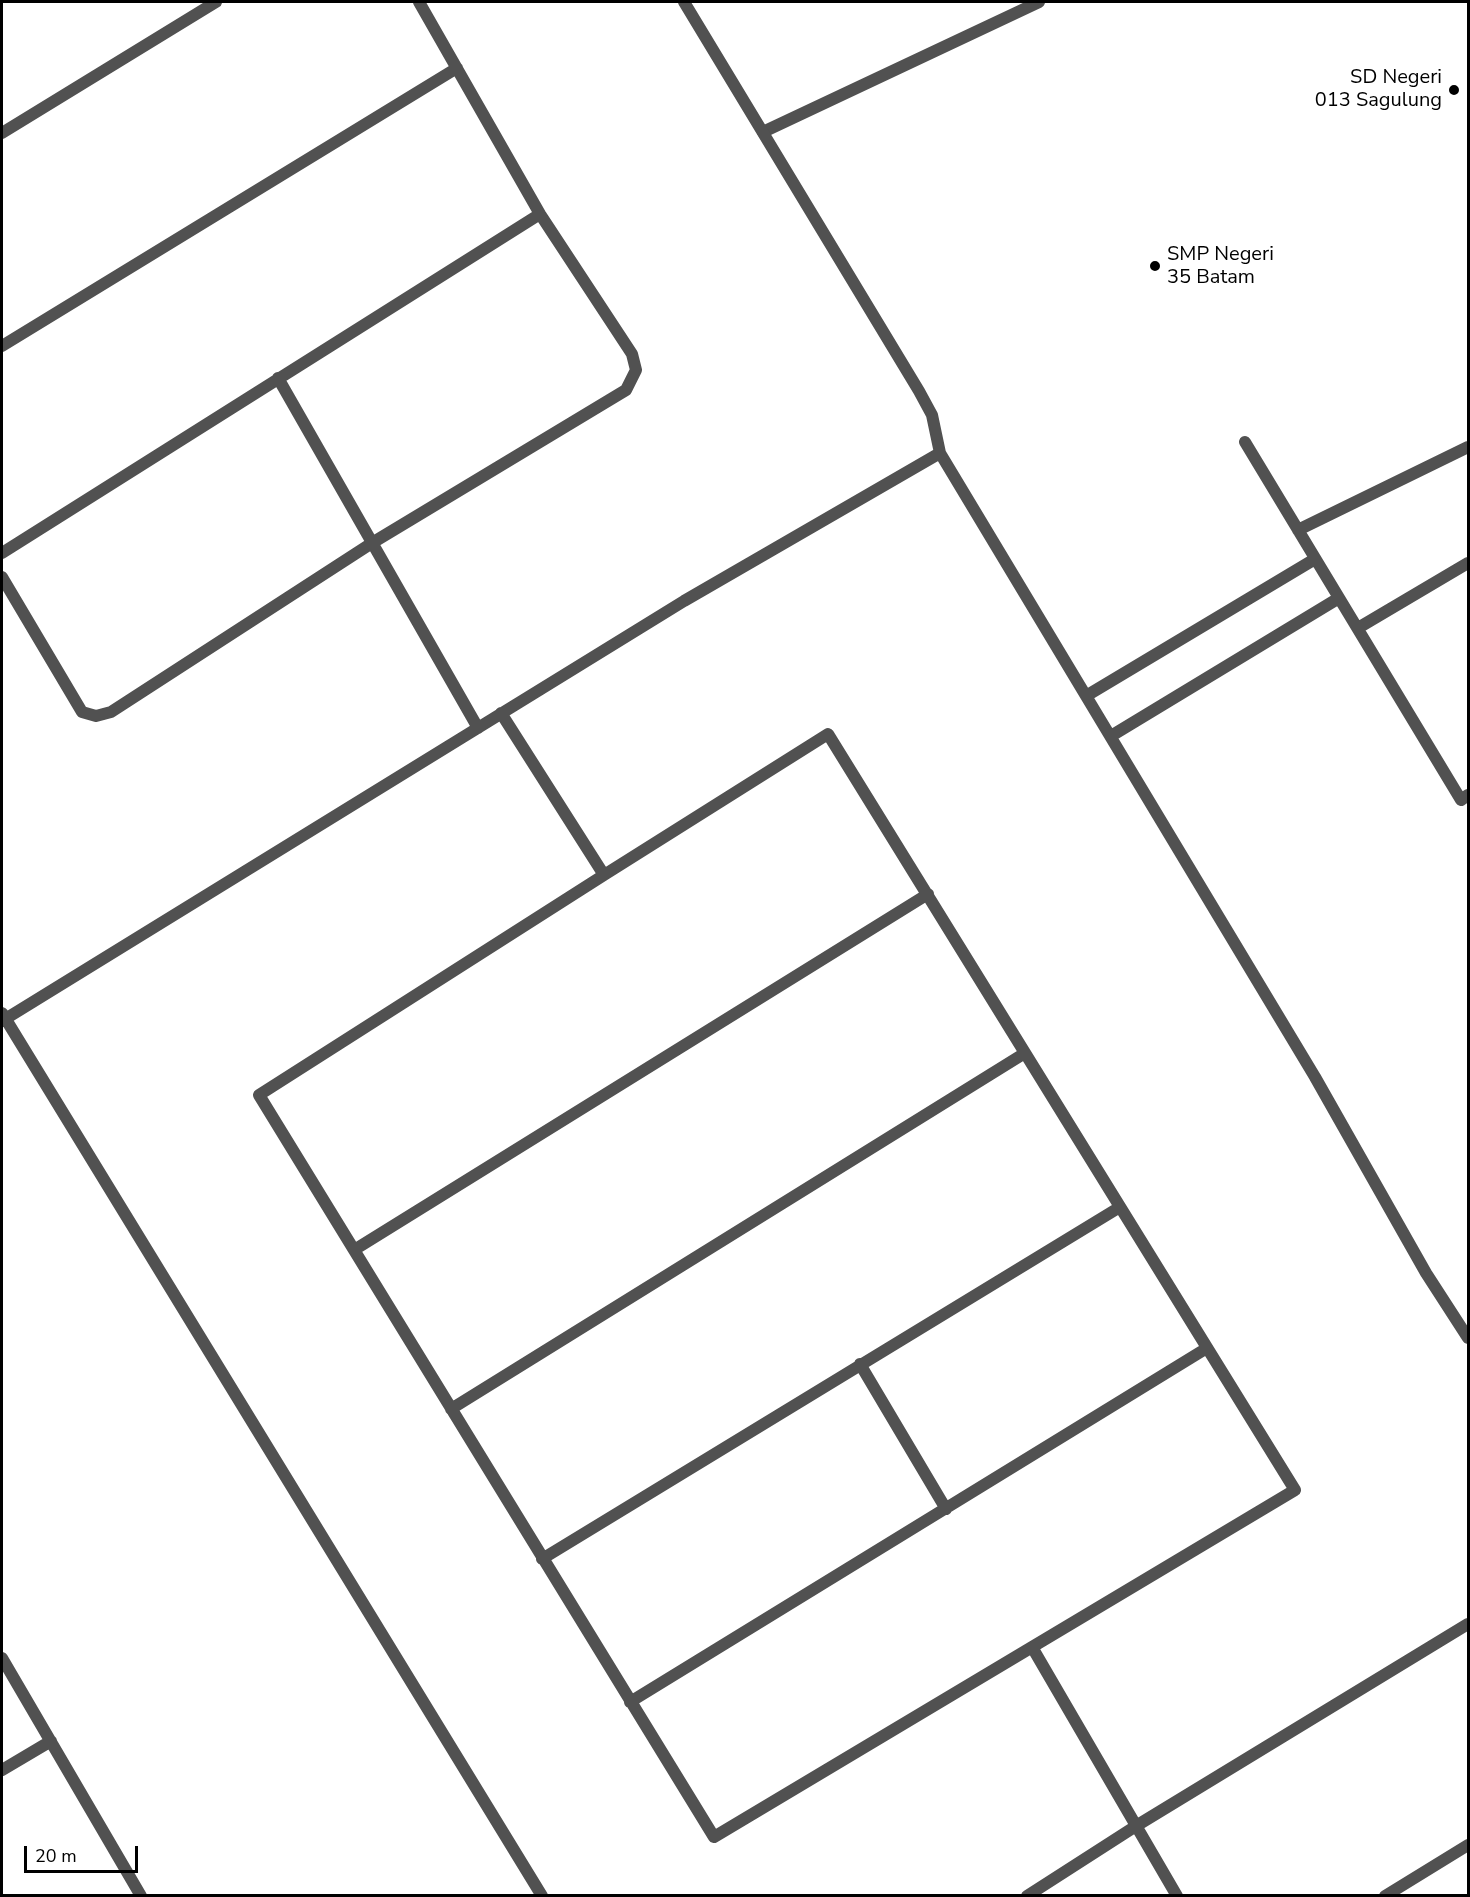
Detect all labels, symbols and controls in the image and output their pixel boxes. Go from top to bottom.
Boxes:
place label: SD Negeri 013 Sagulung [1315,66,1442,113]
marker: SD Negeri 013 Sagulung [1447,83,1461,97]
place label: SMP Negeri 35 Batam [1167,243,1274,290]
marker: SMP Negeri 35 Batam [1148,259,1162,273]
scale bar [27,1834,141,1872]
text: 20 m [35,1844,77,1868]

